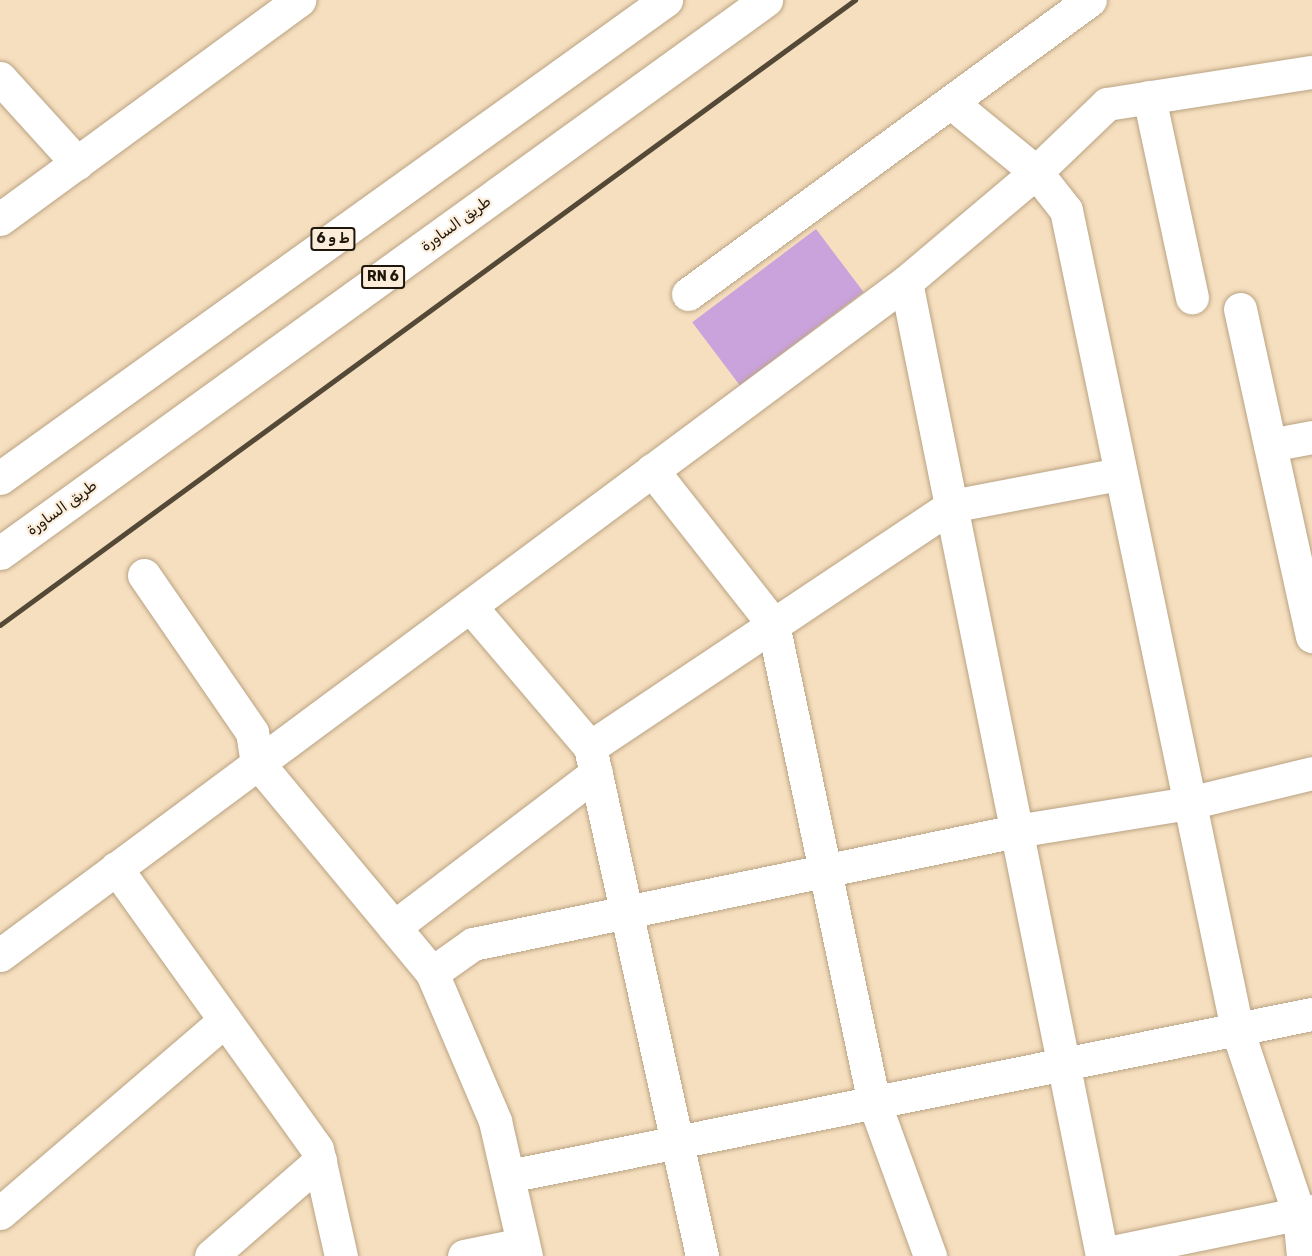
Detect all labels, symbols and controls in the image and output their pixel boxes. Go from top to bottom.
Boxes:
street label: طريق الساورة [417,193,495,255]
road number: ط و 6 [309,228,357,250]
road number: RN 6 [360,266,406,288]
street label: طريق الساورة [23,477,101,539]

